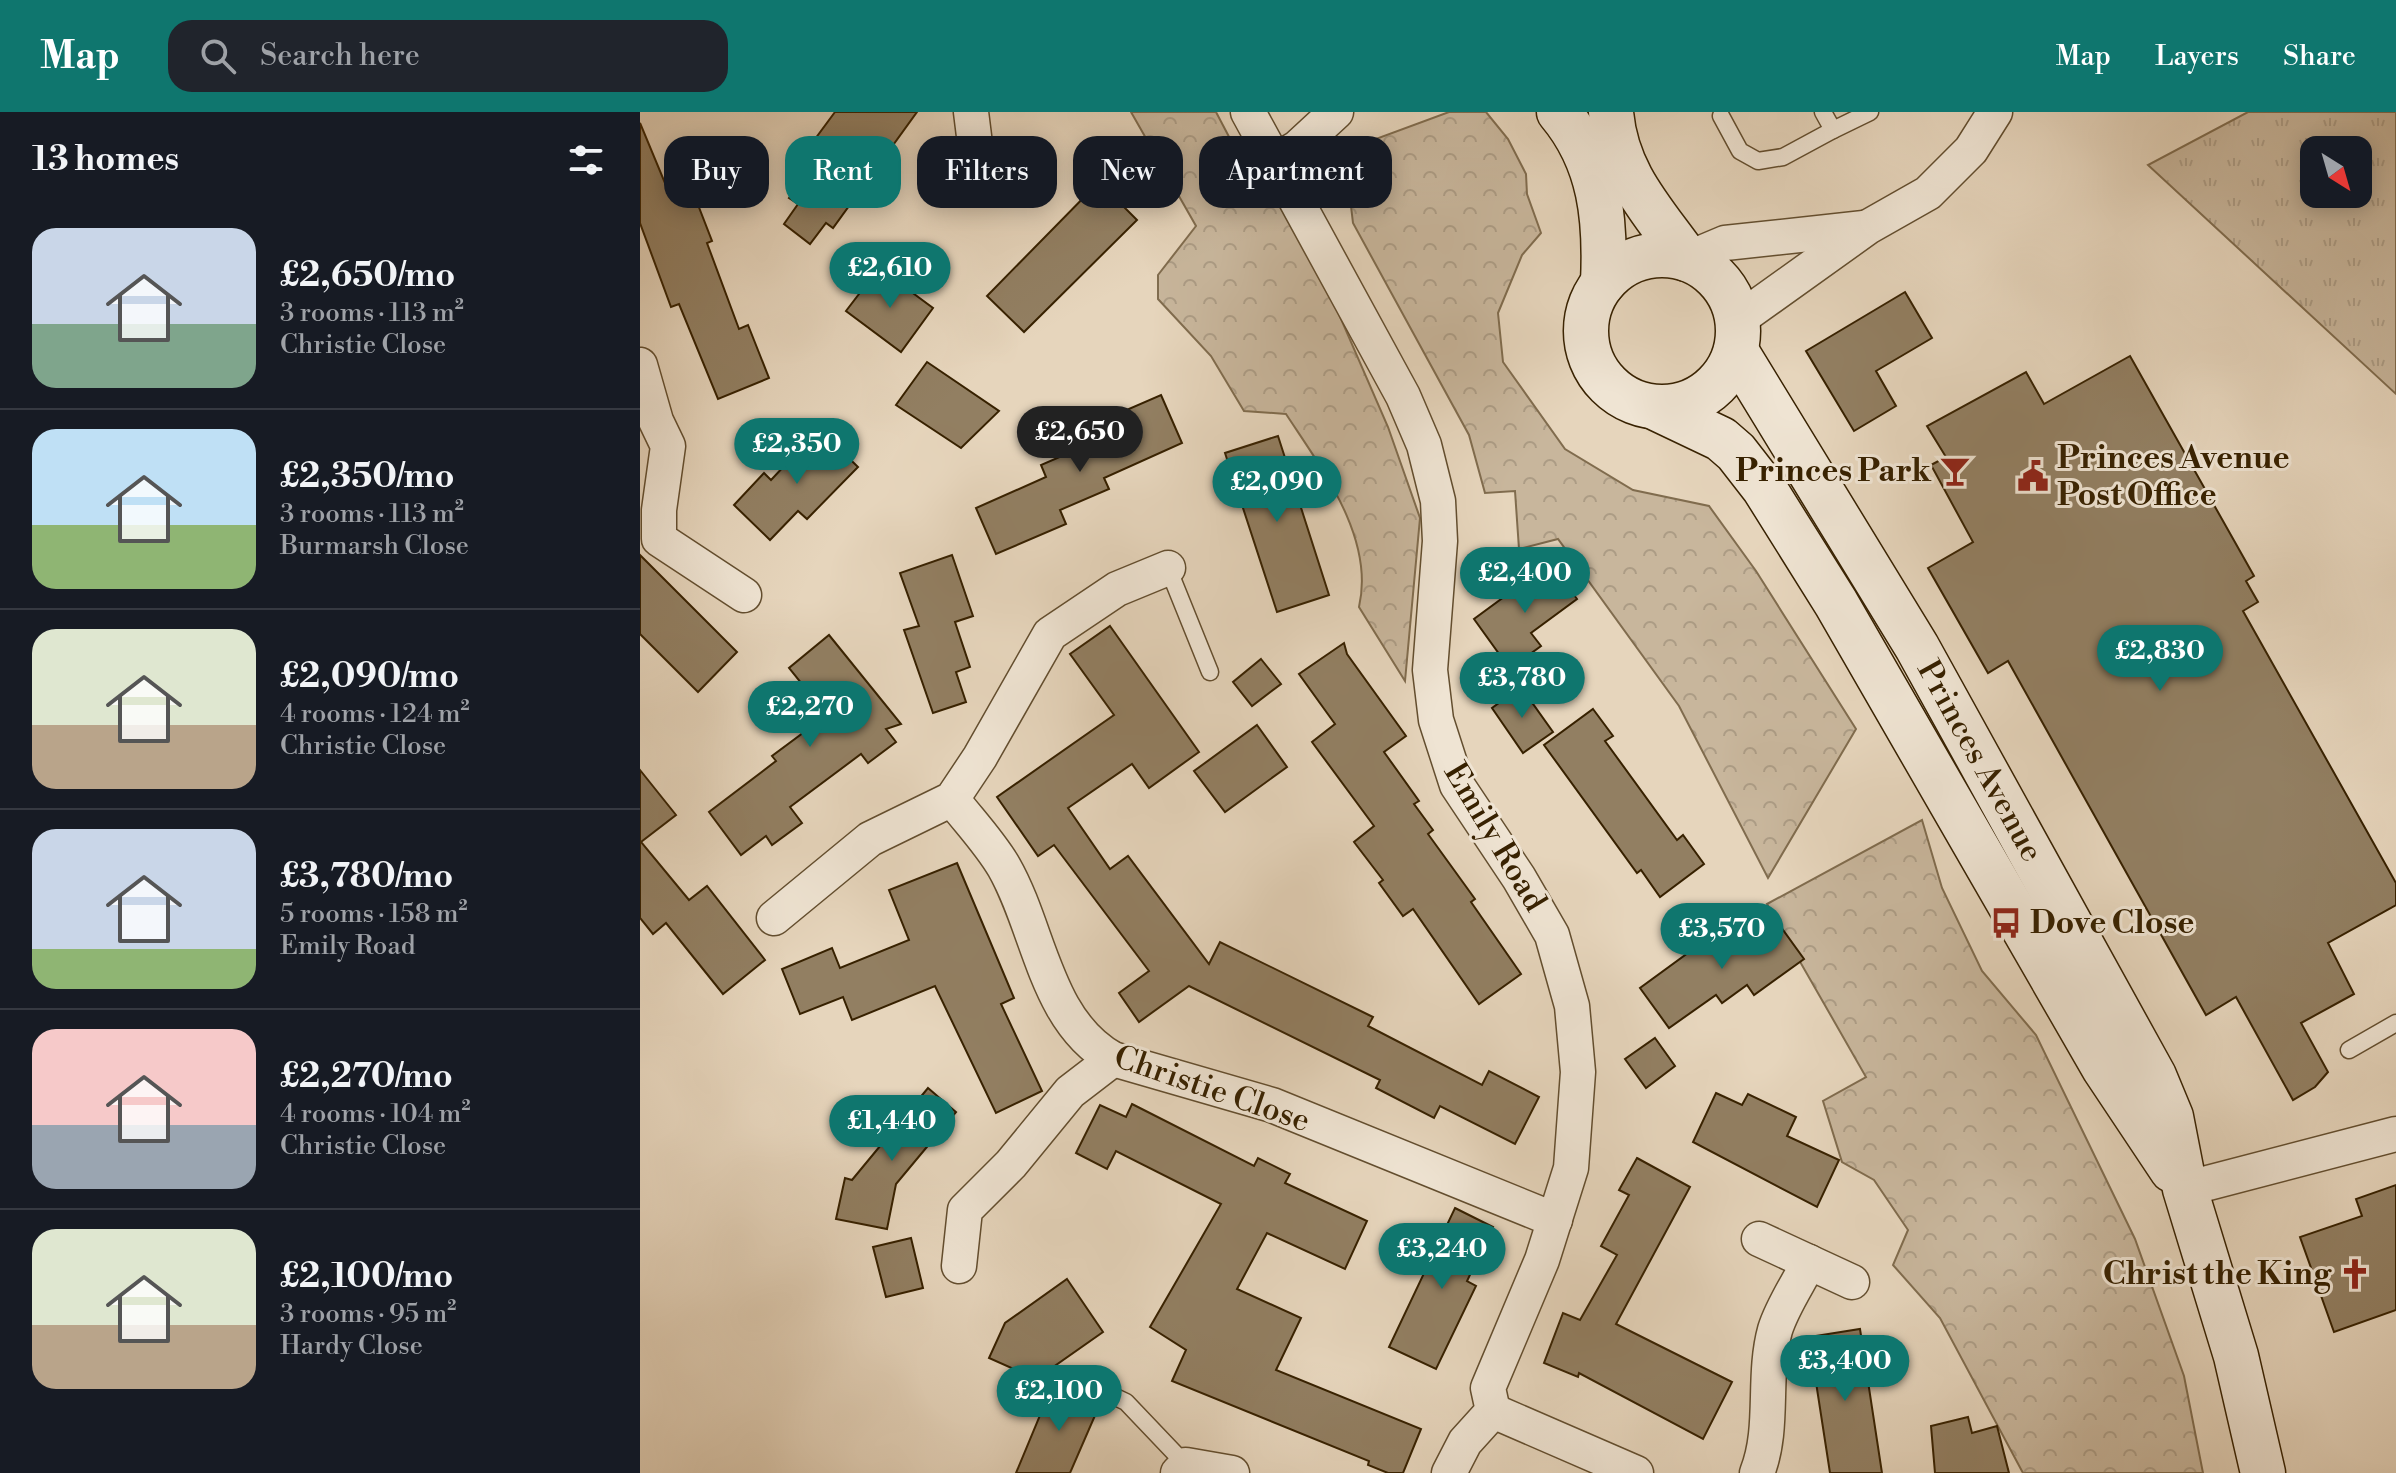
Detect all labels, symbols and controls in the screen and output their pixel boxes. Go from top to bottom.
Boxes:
search box [168,20,728,92]
text: Map [40,33,120,80]
icon: search [196,34,240,78]
text: Search here [260,37,420,75]
text: Map [2056,39,2111,74]
text: Layers [2155,39,2239,74]
text: Share [2283,39,2356,74]
chip: Buy [664,136,769,208]
chip: Rent [785,136,901,208]
chip: Filters [917,136,1057,208]
chip: New [1073,136,1183,208]
chip: Apartment [1199,136,1392,208]
north arrow [2300,136,2372,208]
map controls [2300,136,2372,208]
icon: filters [564,138,608,182]
text: 13 homes [32,139,179,181]
pin: £2,610 [825,242,955,310]
text: £2,610 [848,252,933,284]
text: £2,650/mo [280,255,455,297]
icon: home [96,260,192,356]
text: 3 rooms · 113 m² [280,297,464,329]
text: Christie Close [280,329,446,361]
pin: £2,650 [1015,406,1145,474]
text: £2,650 [1035,416,1125,448]
pin: £2,350 [732,418,862,486]
text: £2,350 [752,428,842,460]
place label: Princes Avenue Post Office [2057,438,2290,515]
place label: Princes Park [1735,451,1932,491]
bar icon: Princes Park [1938,454,1972,488]
text: £2,350/mo [280,456,454,498]
pin: £2,090 [1212,456,1342,524]
public building icon: Princes Avenue Post Office [2016,459,2050,493]
icon: home [96,461,192,557]
text: £2,090 [1231,466,1323,498]
text: 3 rooms · 113 m² [280,498,464,530]
text: Burmarsh Close [280,530,469,562]
pin: £2,400 [1460,547,1590,615]
text: £2,400 [1478,557,1572,589]
pin: £2,830 [2095,625,2225,693]
text: £2,830 [2115,635,2205,667]
pin: £3,780 [1457,652,1587,720]
street label: Princes Avenue [1908,653,2052,869]
text: £2,090/mo [280,656,459,698]
icon: home [96,661,192,757]
text: £3,780 [1478,662,1566,694]
pin: £2,270 [745,681,875,749]
text: £2,270 [766,691,854,723]
text: 4 rooms · 124 m² [280,698,470,730]
text: Christie Close [280,730,446,762]
street label: Emily Road [1435,755,1555,919]
text: £3,780/mo [280,856,453,898]
icon: home [96,861,192,957]
text: 5 rooms · 158 m² [280,898,468,930]
pin: £3,570 [1657,903,1787,971]
place label: Dove Close [2030,903,2195,943]
bus stop icon: Dove Close [1989,906,2023,940]
text: £3,570 [1679,913,1765,945]
text: Emily Road [280,930,415,962]
street label: Christie Close [1109,1037,1315,1141]
text: £2,270/mo [280,1056,453,1098]
icon: home [96,1061,192,1157]
pin: £1,440 [827,1095,957,1163]
text: 4 rooms · 104 m² [280,1098,470,1130]
text: £1,440 [847,1105,937,1137]
text: Christie Close [280,1130,446,1162]
pin: £3,240 [1377,1223,1507,1291]
text: £3,240 [1397,1233,1487,1265]
place label: Christ the King [2103,1254,2332,1294]
text: £2,100/mo [280,1256,453,1298]
church icon: Christ the King [2338,1257,2372,1291]
icon: home [96,1261,192,1357]
text: 3 rooms · 95 m² [280,1298,456,1330]
text: Hardy Close [280,1330,423,1362]
pin: £3,400 [1780,1335,1910,1403]
text: £3,400 [1798,1345,1892,1377]
pin: £2,100 [994,1365,1124,1433]
text: £2,100 [1015,1375,1103,1407]

